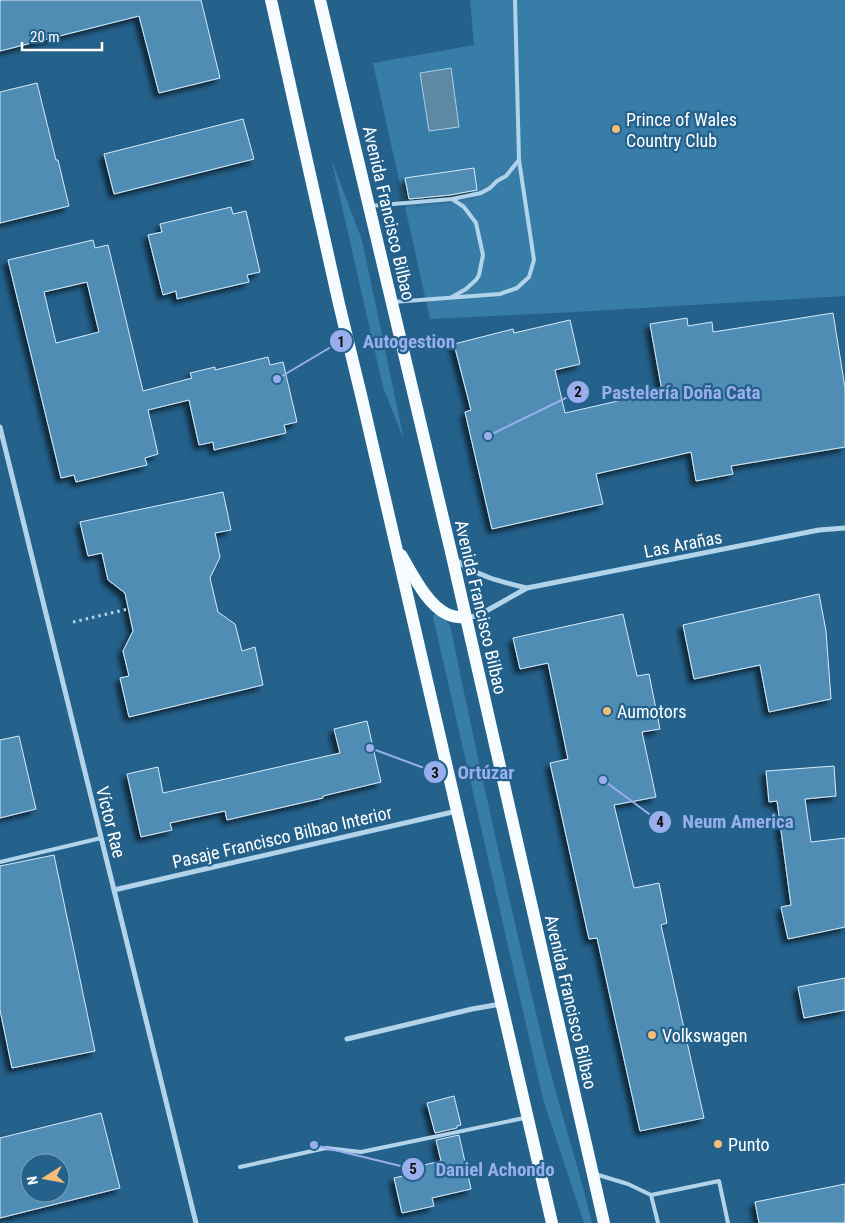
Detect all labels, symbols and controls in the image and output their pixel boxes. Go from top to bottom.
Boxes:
scale bar [22,20,102,52]
text: 20 m [30,28,60,46]
place label: Prince of Wales Country Club [626,109,737,151]
marker: Prince of Wales Country Club [610,123,622,135]
street label: Avenida Francisco Bilbao [359,124,419,302]
callout: Autogestion [328,324,466,358]
text: Autogestion [363,330,455,353]
text: 1 [337,333,345,351]
callout: Pastelería Doña Cata [566,375,770,409]
text: Pastelería Doña Cata [601,381,761,404]
text: 2 [574,383,582,401]
street label: Avenida Francisco Bilbao [451,518,511,696]
street label: Las Arañas [642,526,724,562]
place label: Aumotors [617,701,686,722]
marker: Aumotors [601,705,613,717]
callout: Ortúzar [422,755,524,789]
text: Ortúzar [457,761,515,784]
text: 3 [431,764,439,782]
street label: Víctor Rae [92,784,130,860]
street label: Pasaje Francisco Bilbao Interior [170,801,394,873]
callout: Neum America [647,805,804,839]
text: Neum America [682,810,794,833]
text: 4 [656,813,664,831]
street label: Avenida Francisco Bilbao [541,913,601,1091]
place label: Volkswagen [662,1025,748,1046]
marker: Volkswagen [646,1029,658,1041]
place label: Punto [728,1134,770,1155]
marker: Punto [712,1138,724,1150]
callout: Daniel Achondo [400,1152,565,1186]
north arrow [20,1153,70,1203]
text: Daniel Achondo [435,1158,555,1181]
text: 5 [409,1160,417,1178]
text: N [24,1175,41,1186]

